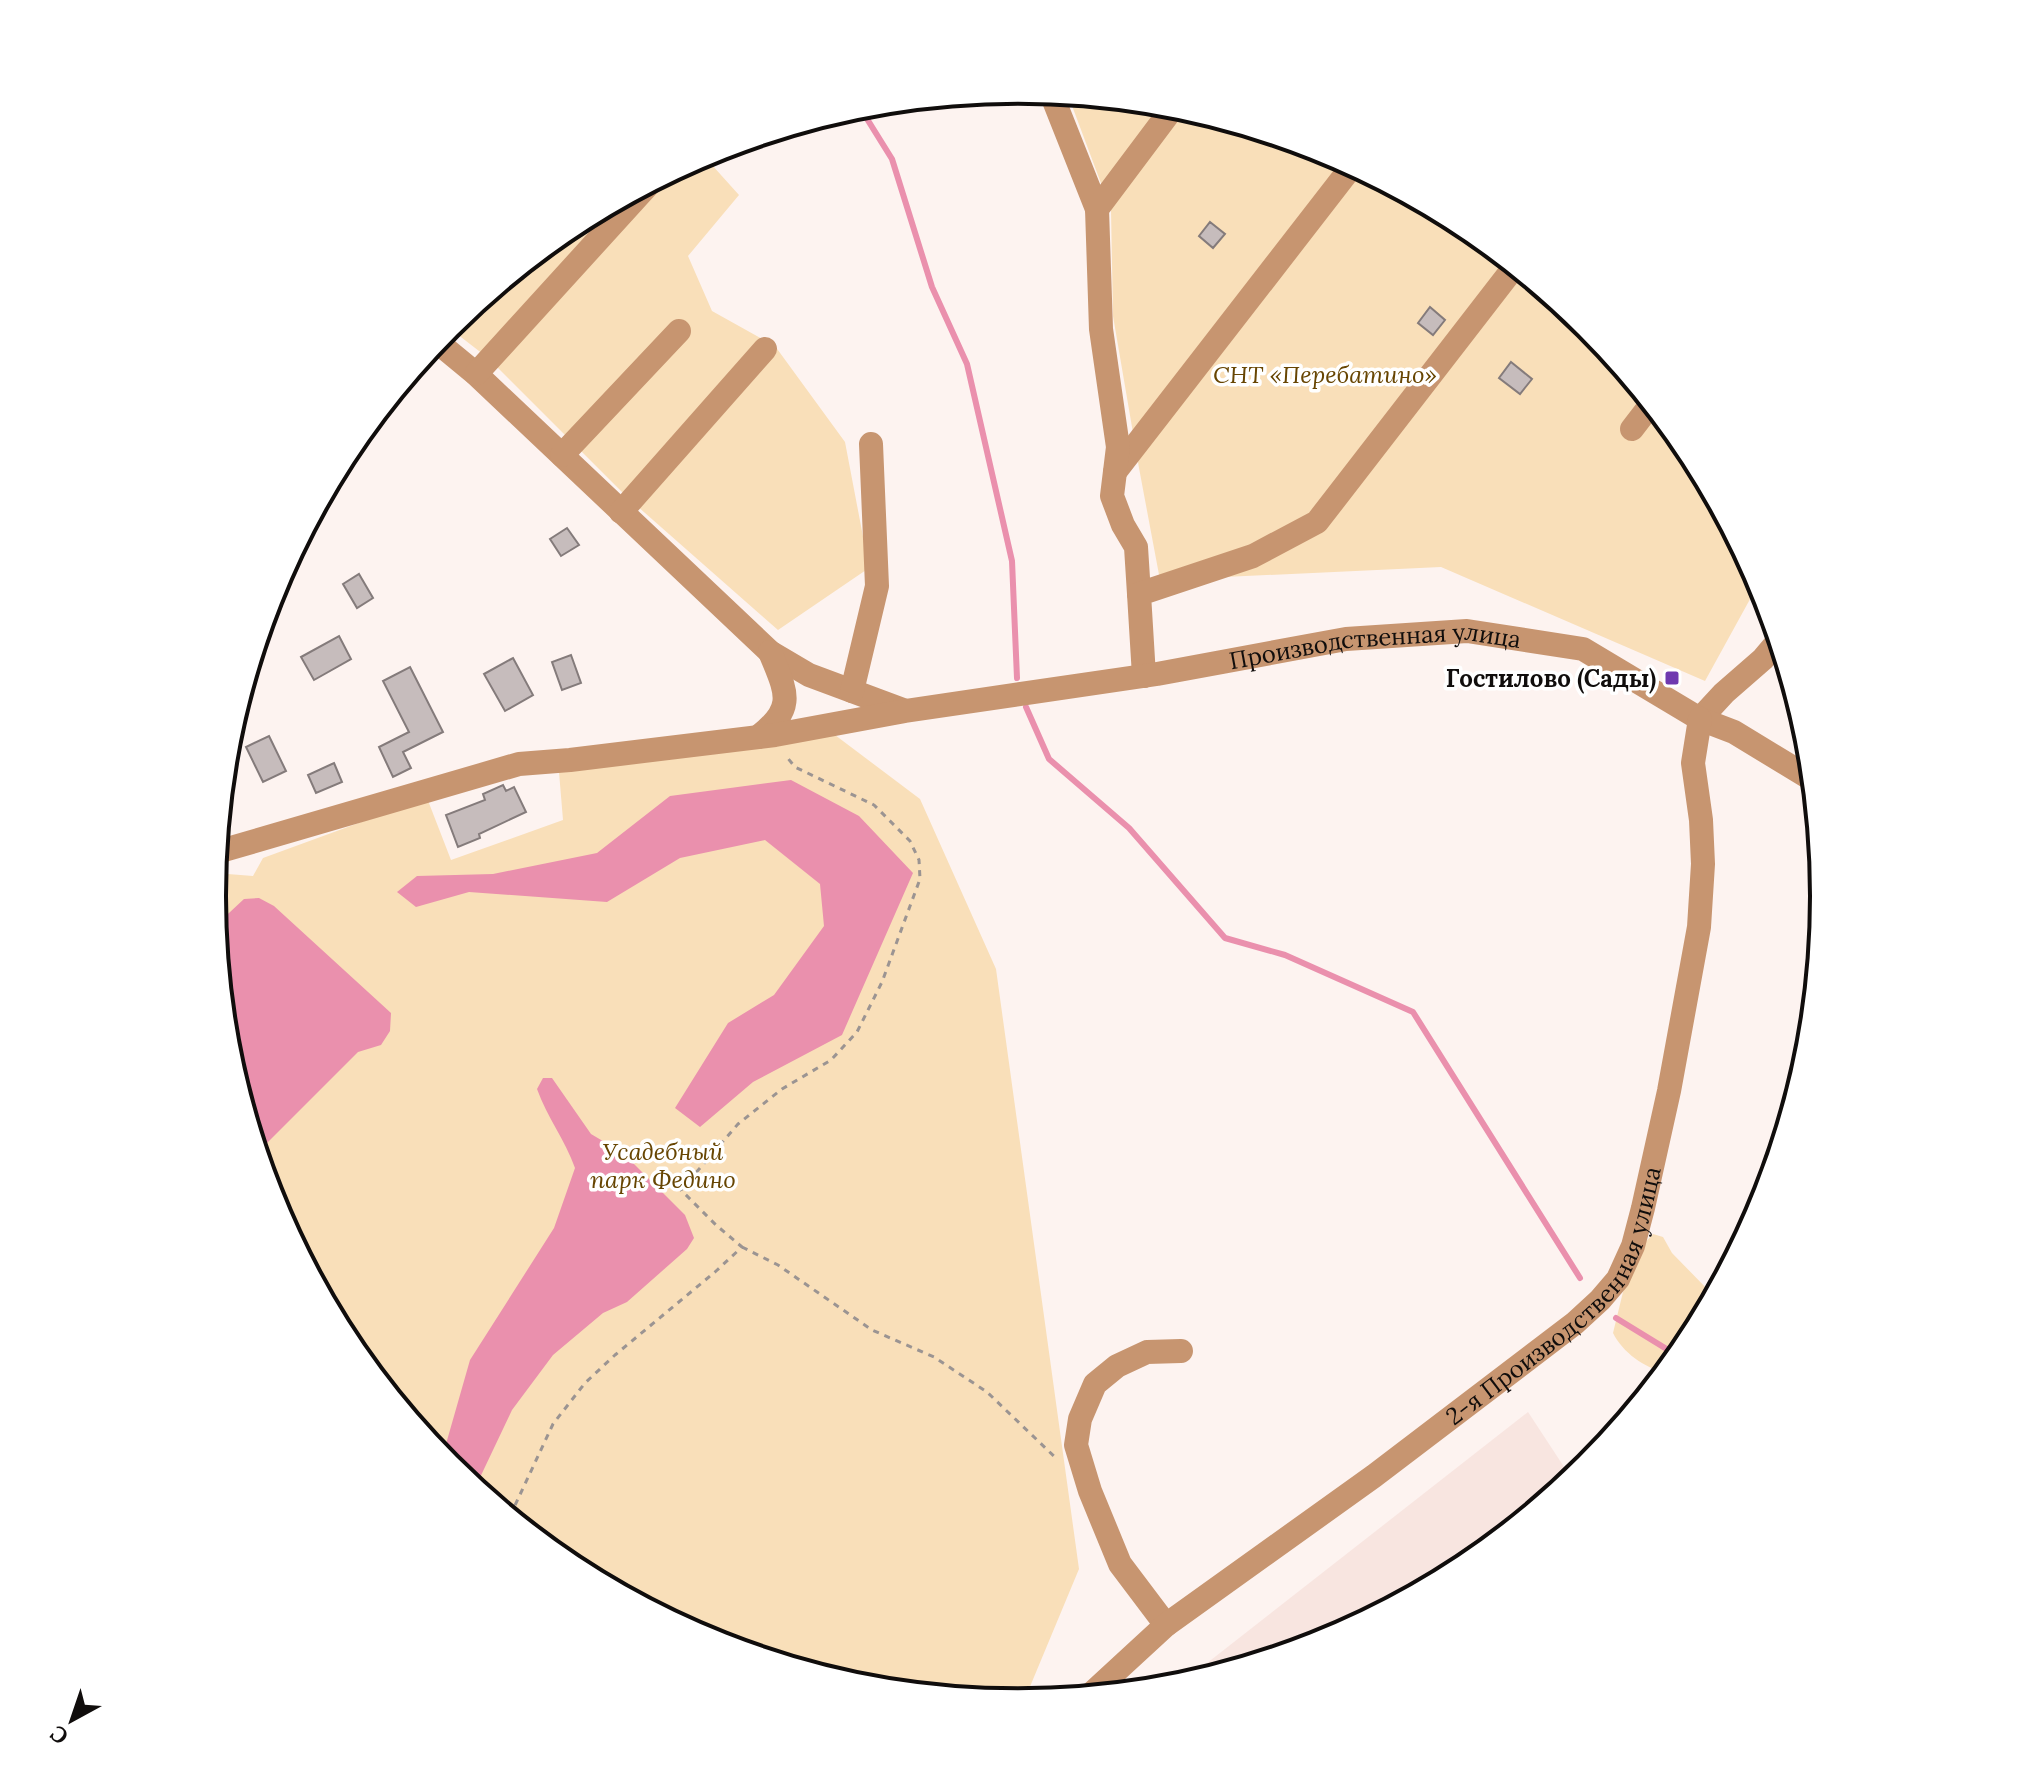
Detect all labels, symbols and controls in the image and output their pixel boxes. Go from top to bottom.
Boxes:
park label: СНТ «Перебатино» [1213,359,1437,390]
street label: Производственная улица [1227,615,1523,676]
place label: Гостилово (Сады) [1446,663,1656,694]
marker: Гостилово (Сады) [1663,669,1681,687]
park label: Усадебный парк Федино [590,1136,736,1195]
street label: 2-я Производственная улица [1439,1164,1667,1432]
north arrow [32,1680,112,1760]
text: С [44,1720,74,1751]

